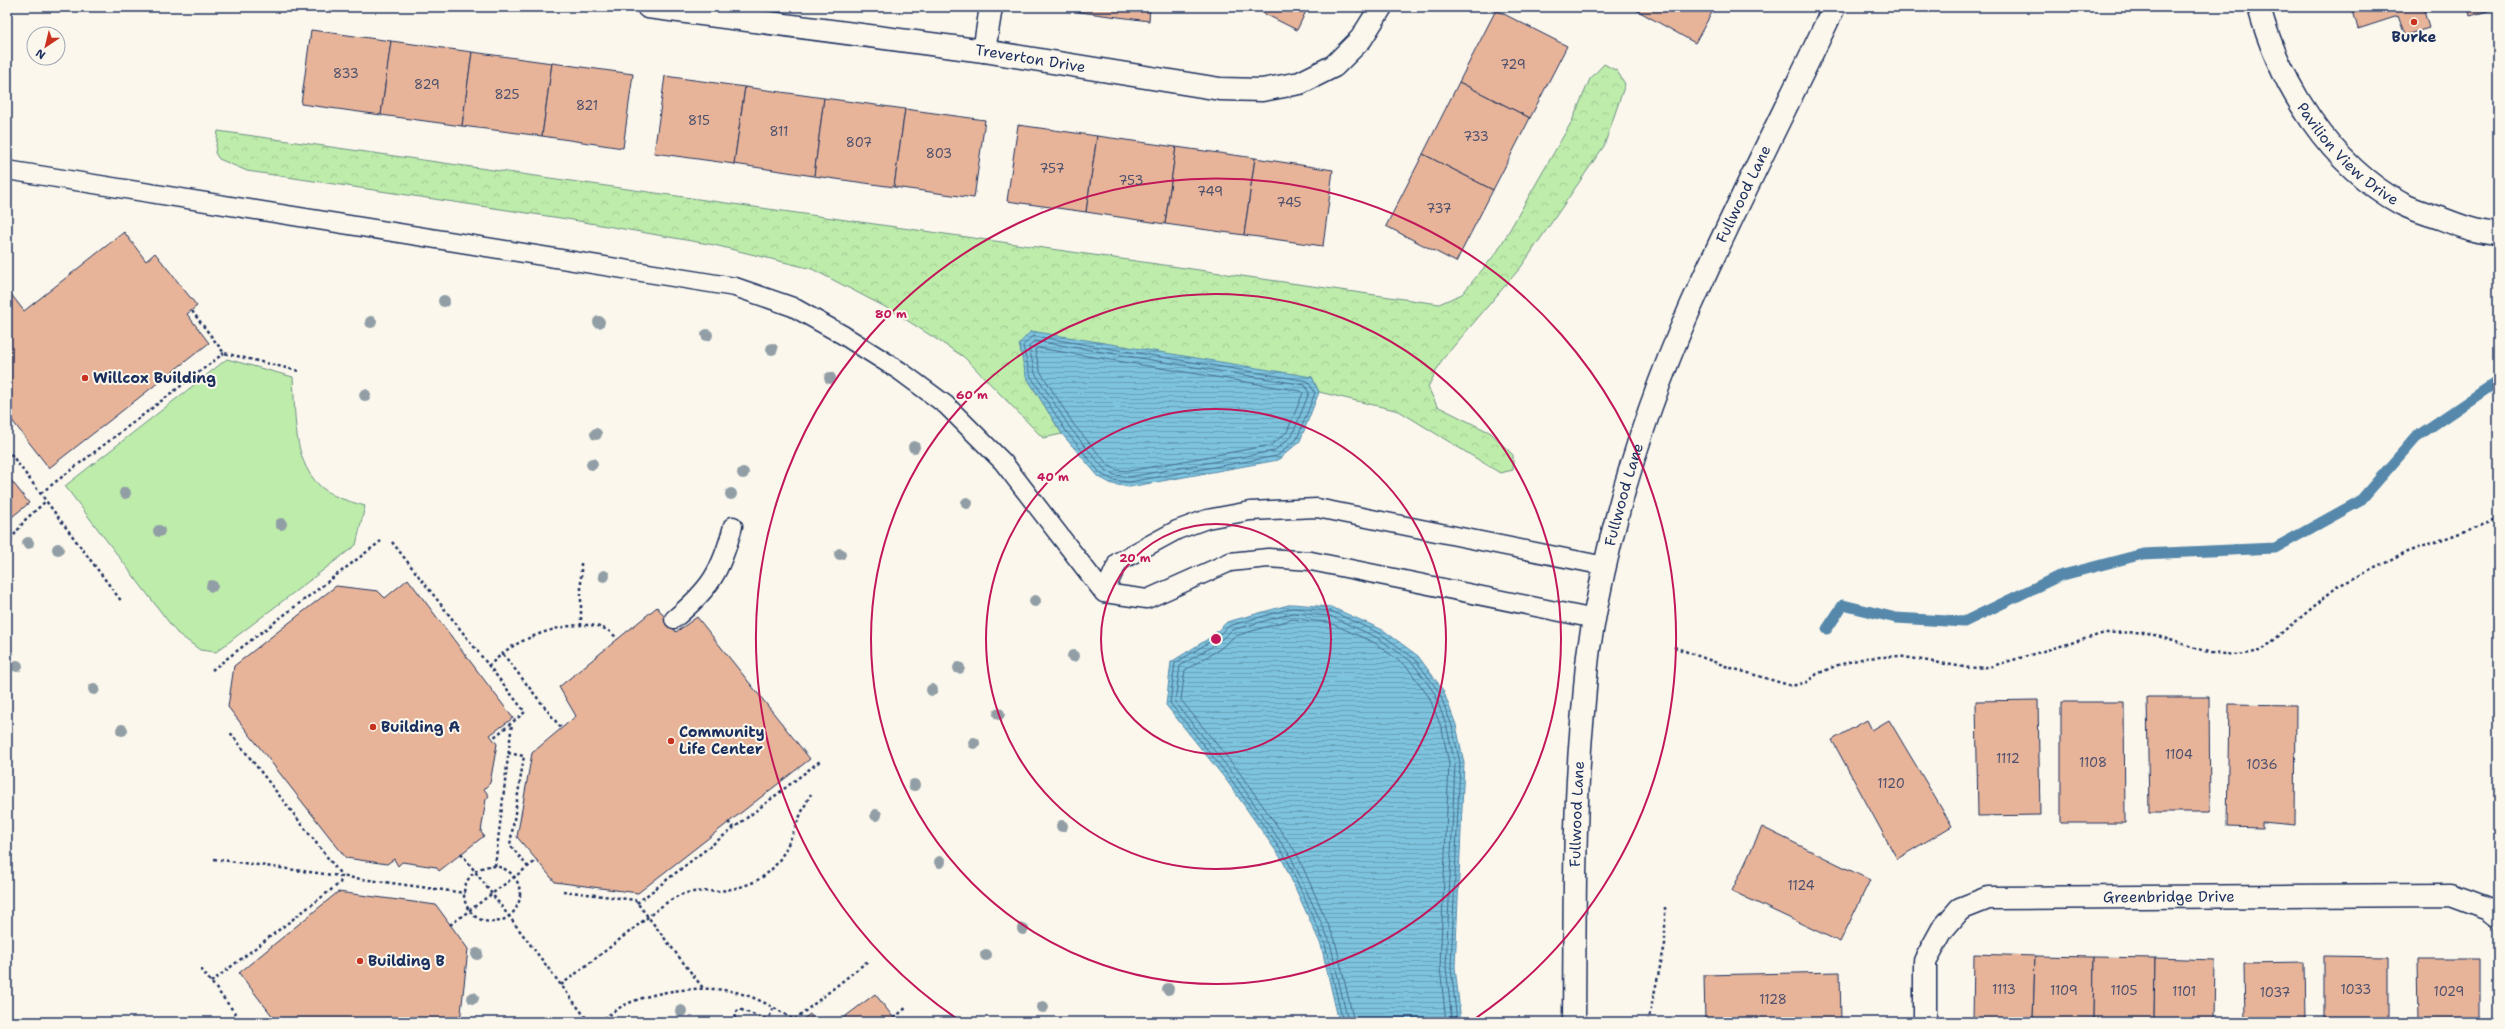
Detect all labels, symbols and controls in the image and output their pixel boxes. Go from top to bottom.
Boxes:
marker: Burke [2409,17,2419,27]
north arrow [26,26,66,66]
place label: Burke [2392,27,2436,47]
street label: Treverton Drive [974,40,1087,77]
text: N [32,45,48,62]
house number: 729 [1500,56,1526,73]
house number: 833 [333,65,359,82]
house number: 829 [414,76,440,93]
house number: 825 [494,86,520,103]
house number: 821 [576,97,598,114]
street label: Pavilion View Drive [2292,99,2402,210]
house number: 815 [688,112,710,129]
house number: 811 [770,123,789,140]
house number: 733 [1463,128,1489,145]
house number: 807 [846,134,872,151]
street label: Fullwood Lane [1711,142,1776,246]
house number: 803 [926,145,952,162]
house number: 757 [1039,160,1065,177]
house number: 753 [1118,172,1144,189]
house number: 749 [1197,183,1223,200]
house number: 745 [1276,194,1302,211]
house number: 737 [1426,200,1452,217]
text: 80 m [875,306,907,322]
place label: Willcox Building [93,368,216,388]
marker: Willcox Building [80,373,90,383]
text: 60 m [956,387,988,403]
street label: Fullwood Lane [1600,440,1648,548]
text: 40 m [1037,469,1069,485]
text: 20 m [1119,550,1151,566]
centre of rings [1209,632,1223,646]
place label: Building A [381,717,461,737]
marker: Building A [368,722,378,732]
place label: Community Life Center [679,722,765,759]
marker: Community Life Center [666,736,676,746]
house number: 1104 [2165,746,2193,763]
house number: 1112 [1996,750,2020,767]
house number: 1108 [2079,754,2107,771]
house number: 1036 [2246,756,2278,773]
street label: Fullwood Lane [1565,760,1589,867]
house number: 1120 [1877,775,1905,792]
house number: 1124 [1787,877,1815,894]
street label: Greenbridge Drive [2103,886,2235,907]
place label: Building B [368,951,445,971]
marker: Building B [355,956,365,966]
house number: 1113 [1992,981,2016,998]
house number: 1033 [2341,981,2371,998]
house number: 1109 [2050,982,2078,999]
house number: 1105 [2111,982,2138,999]
house number: 1101 [2172,983,2196,1000]
house number: 1029 [2434,983,2464,1000]
house number: 1037 [2260,984,2290,1001]
house number: 1128 [1759,991,1787,1008]

